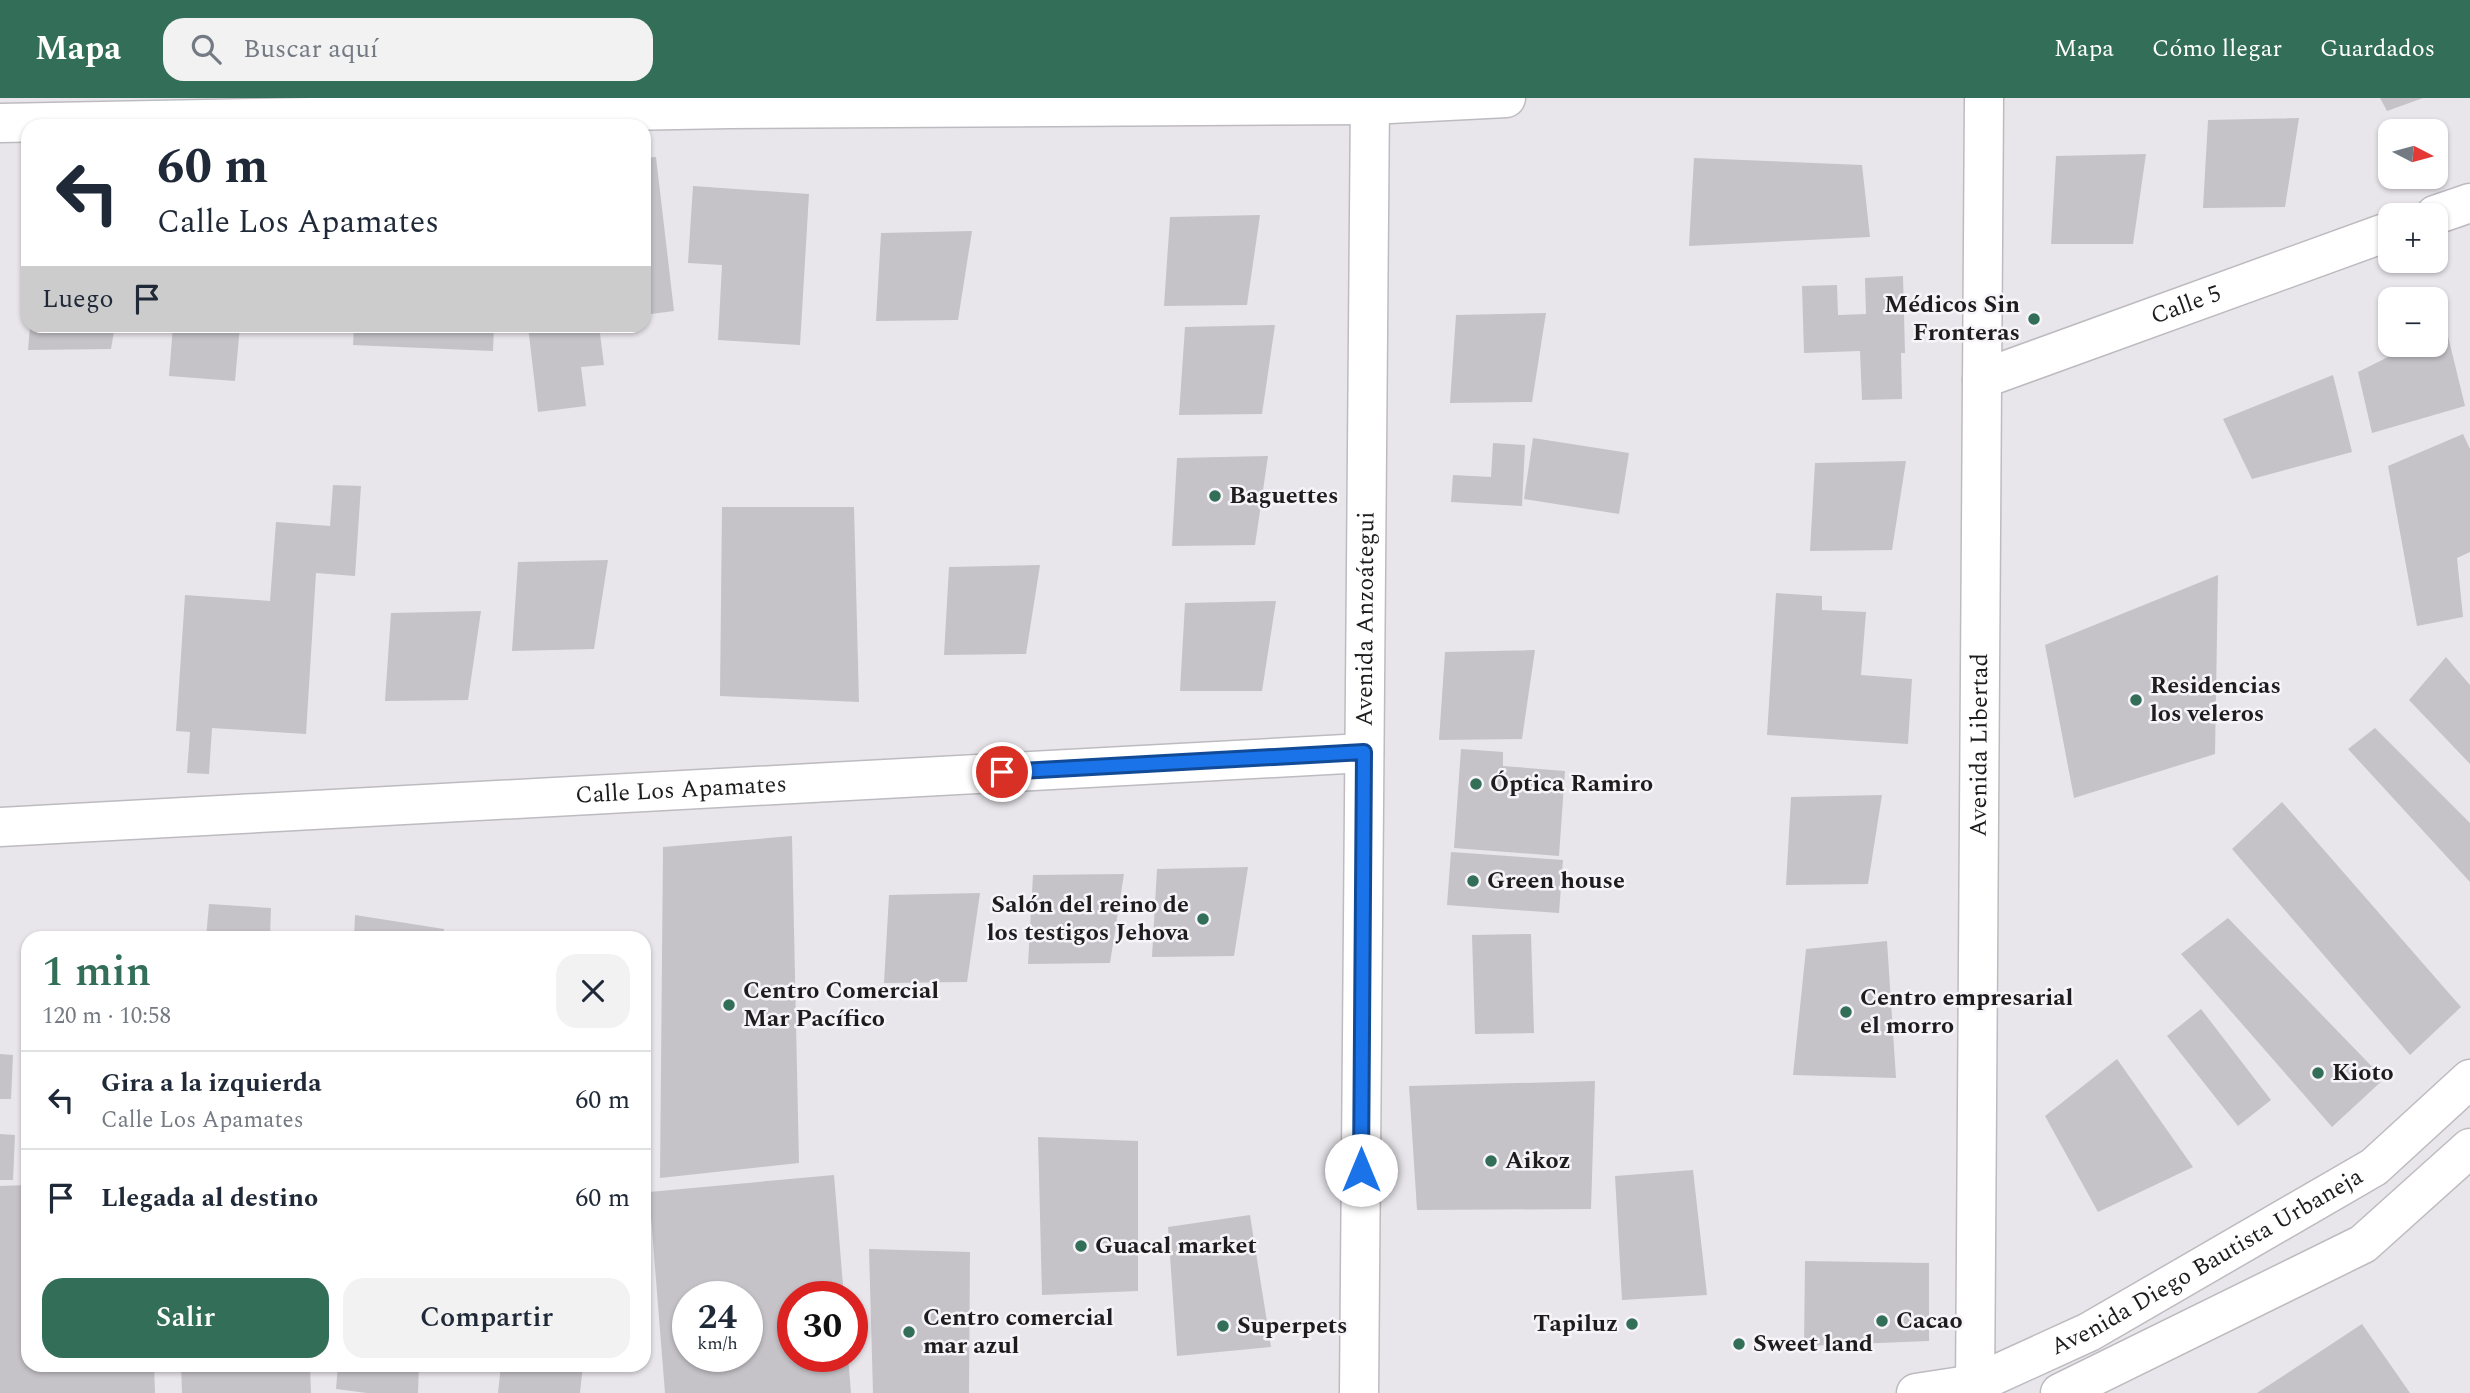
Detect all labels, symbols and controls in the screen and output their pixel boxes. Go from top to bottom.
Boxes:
search box [163,18,653,81]
text: Mapa [35,24,121,74]
text: Buscar aquí [243,29,378,69]
icon: search [187,30,225,68]
text: Mapa [2054,31,2114,67]
text: Cómo llegar [2152,31,2282,67]
text: Guardados [2320,31,2435,67]
north arrow [2378,119,2448,189]
map controls [2378,119,2448,357]
text: 60 m [157,130,268,205]
icon: left [42,147,133,238]
text: Calle Los Apamates [157,198,439,247]
button: + [2378,203,2448,273]
street label: Calle 5 [2146,276,2226,334]
text: Luego [42,279,114,319]
icon: arrive [128,280,166,318]
place label: Médicos Sin Fronteras [1884,287,2020,351]
button: − [2378,287,2448,357]
marker: Médicos Sin Fronteras [2026,311,2042,327]
place label: Baguettes [1229,478,1338,514]
marker: Baguettes [1207,488,1223,504]
street label: Avenida Anzoátegui [1347,511,1384,727]
street label: Avenida Libertad [1961,653,1998,837]
place label: Residencias los veleros [2150,668,2281,732]
marker: Residencias los veleros [2128,692,2144,708]
pin [972,742,1032,802]
icon: arrive [983,753,1021,791]
street label: Calle Los Apamates [574,766,788,814]
place label: Óptica Ramiro [1490,766,1653,802]
marker: Óptica Ramiro [1468,776,1484,792]
place label: Green house [1487,863,1625,899]
marker: Green house [1465,873,1481,889]
place label: Salón del reino de los testigos Jehova [987,887,1190,951]
marker: Salón del reino de los testigos Jehova [1195,911,1211,927]
text: 1 min [42,941,151,1004]
button: close [556,954,630,1028]
place label: Centro Comercial Mar Pacífico [743,973,939,1037]
place label: Centro empresarial el morro [1860,980,2074,1044]
marker: Centro Comercial Mar Pacífico [721,997,737,1013]
text: 120 m · 10:58 [42,999,171,1034]
marker: Centro empresarial el morro [1838,1004,1854,1020]
place label: Kioto [2332,1055,2394,1091]
text: Gira a la izquierda [101,1063,322,1103]
marker: Kioto [2310,1065,2326,1081]
text: 60 m [575,1080,630,1120]
icon: left [42,1081,80,1119]
text: Calle Los Apamates [101,1103,304,1138]
position arrow [1324,1133,1398,1207]
place label: Aikoz [1505,1143,1571,1179]
marker: Aikoz [1483,1153,1499,1169]
street label: Avenida Diego Bautista Urbaneja [2045,1159,2370,1365]
text: Llegada al destino [101,1178,318,1218]
text: 60 m [575,1178,630,1218]
icon: arrive [42,1179,80,1217]
place label: Guacal market [1095,1228,1257,1264]
marker: Guacal market [1073,1238,1089,1254]
button: Salir [42,1278,329,1358]
button: Compartir [343,1278,630,1358]
speed limit sign: 30 [777,1281,868,1372]
text: 24 [698,1291,737,1344]
place label: Centro comercial mar azul [923,1300,1114,1364]
place label: Cacao [1896,1303,1963,1339]
place label: Tapiluz [1533,1306,1618,1342]
place label: Superpets [1237,1308,1348,1344]
marker: Cacao [1874,1313,1890,1329]
marker: Tapiluz [1624,1316,1640,1332]
marker: Superpets [1215,1318,1231,1334]
marker: Centro comercial mar azul [901,1324,917,1340]
place label: Sweet land [1753,1326,1873,1362]
text: km/h [697,1330,738,1357]
marker: Sweet land [1731,1336,1747,1352]

